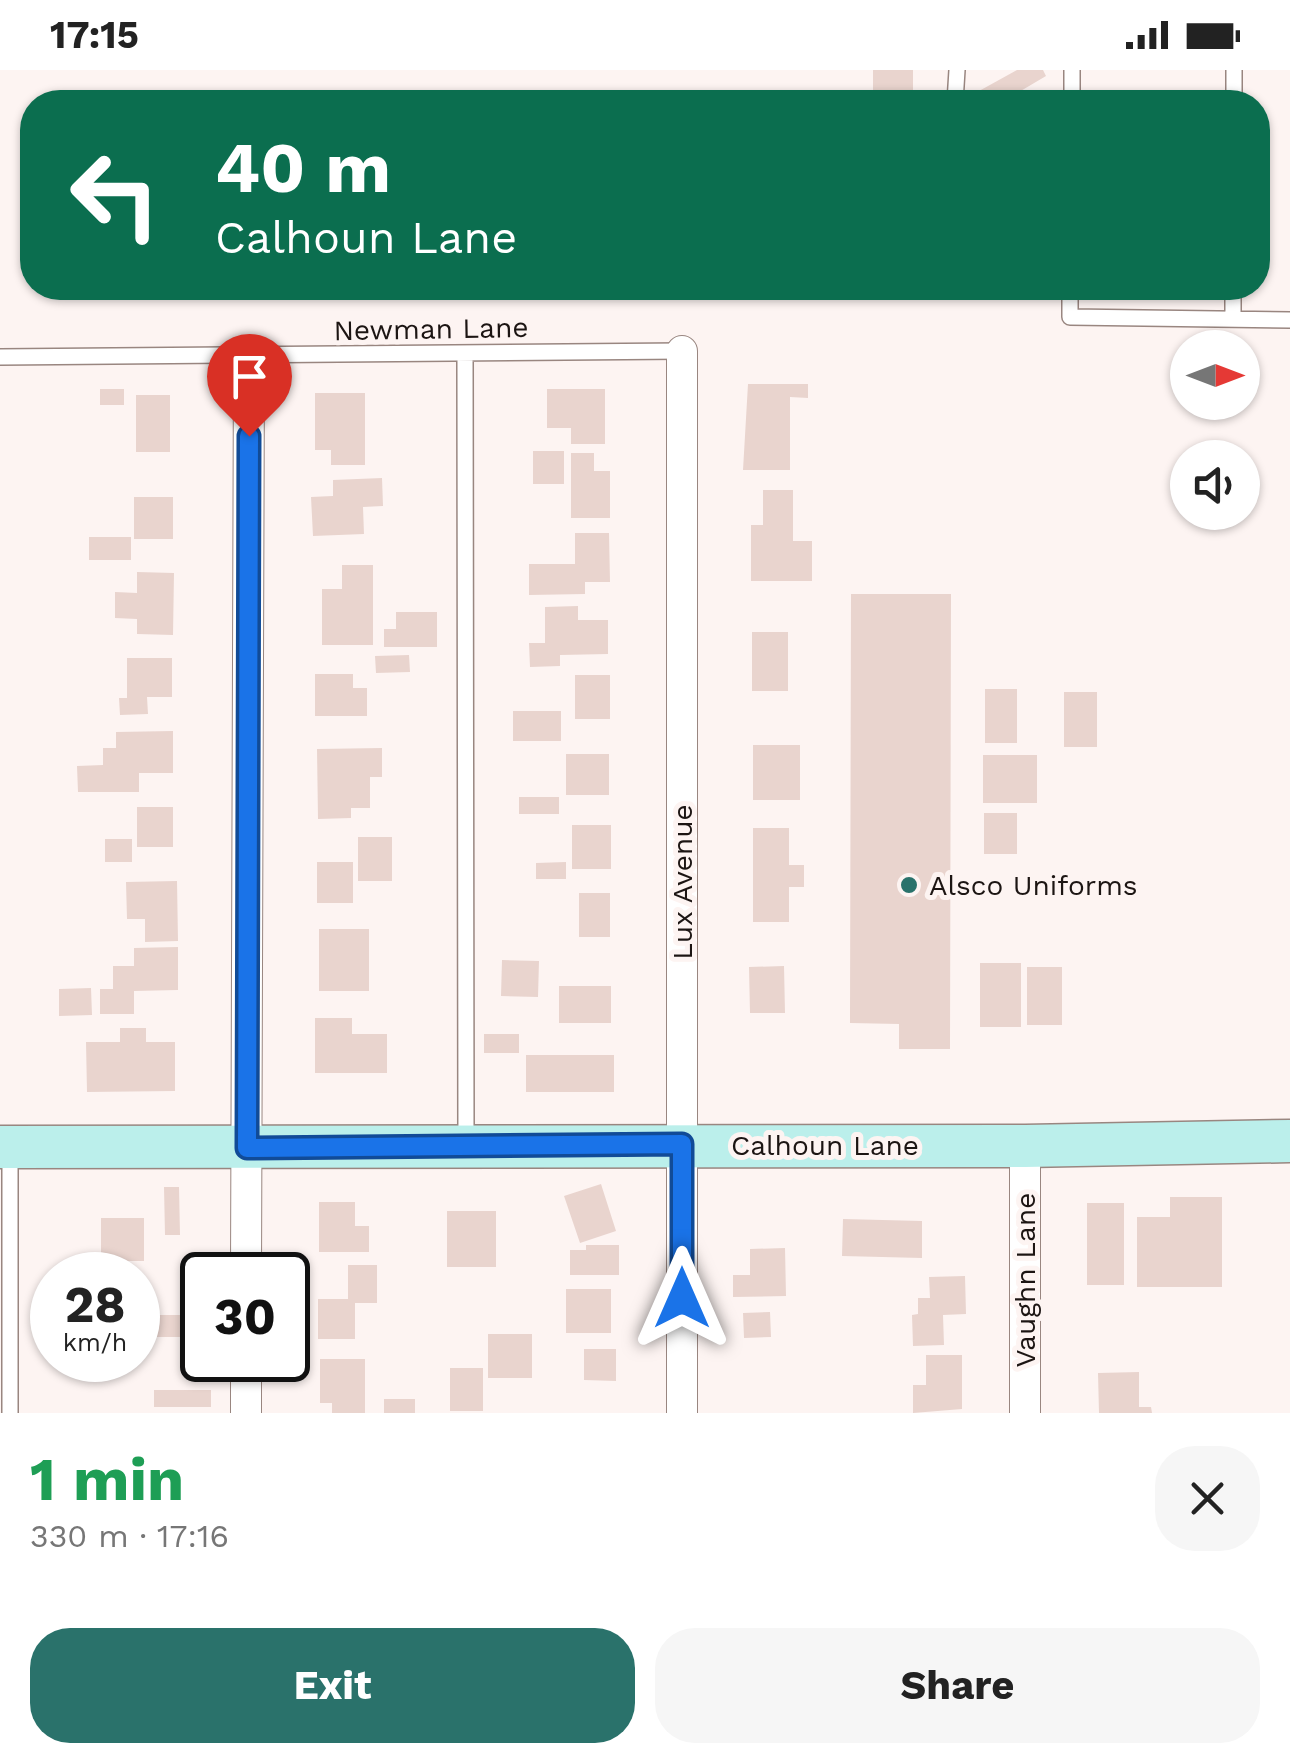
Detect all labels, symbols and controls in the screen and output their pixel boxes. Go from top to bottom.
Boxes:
text: 17:15 [50,13,139,57]
text: 40 m [215,127,391,209]
icon: left [50,130,180,260]
text: Calhoun Lane [215,211,517,264]
street label: Newman Lane [333,311,529,347]
north arrow [1170,330,1260,420]
map controls [1170,330,1260,530]
pin [207,334,292,437]
icon: arrive [222,349,277,404]
button: sound [1170,440,1260,530]
street label: Lux Avenue [666,804,699,960]
place label: Alsco Uniforms [929,869,1138,902]
marker: Alsco Uniforms [898,874,920,896]
street label: Calhoun Lane [731,1129,919,1162]
street label: Vaughn Lane [1009,1193,1042,1367]
position arrow [630,1246,734,1350]
speed limit sign: 30 [180,1252,310,1382]
text: 28 [64,1275,126,1334]
text: km/h [63,1328,127,1357]
text: 1 min [30,1444,184,1515]
button: close [1155,1446,1260,1551]
text: 330 m · 17:16 [30,1517,229,1555]
button: Exit [30,1628,635,1743]
button: Share [655,1628,1260,1743]

